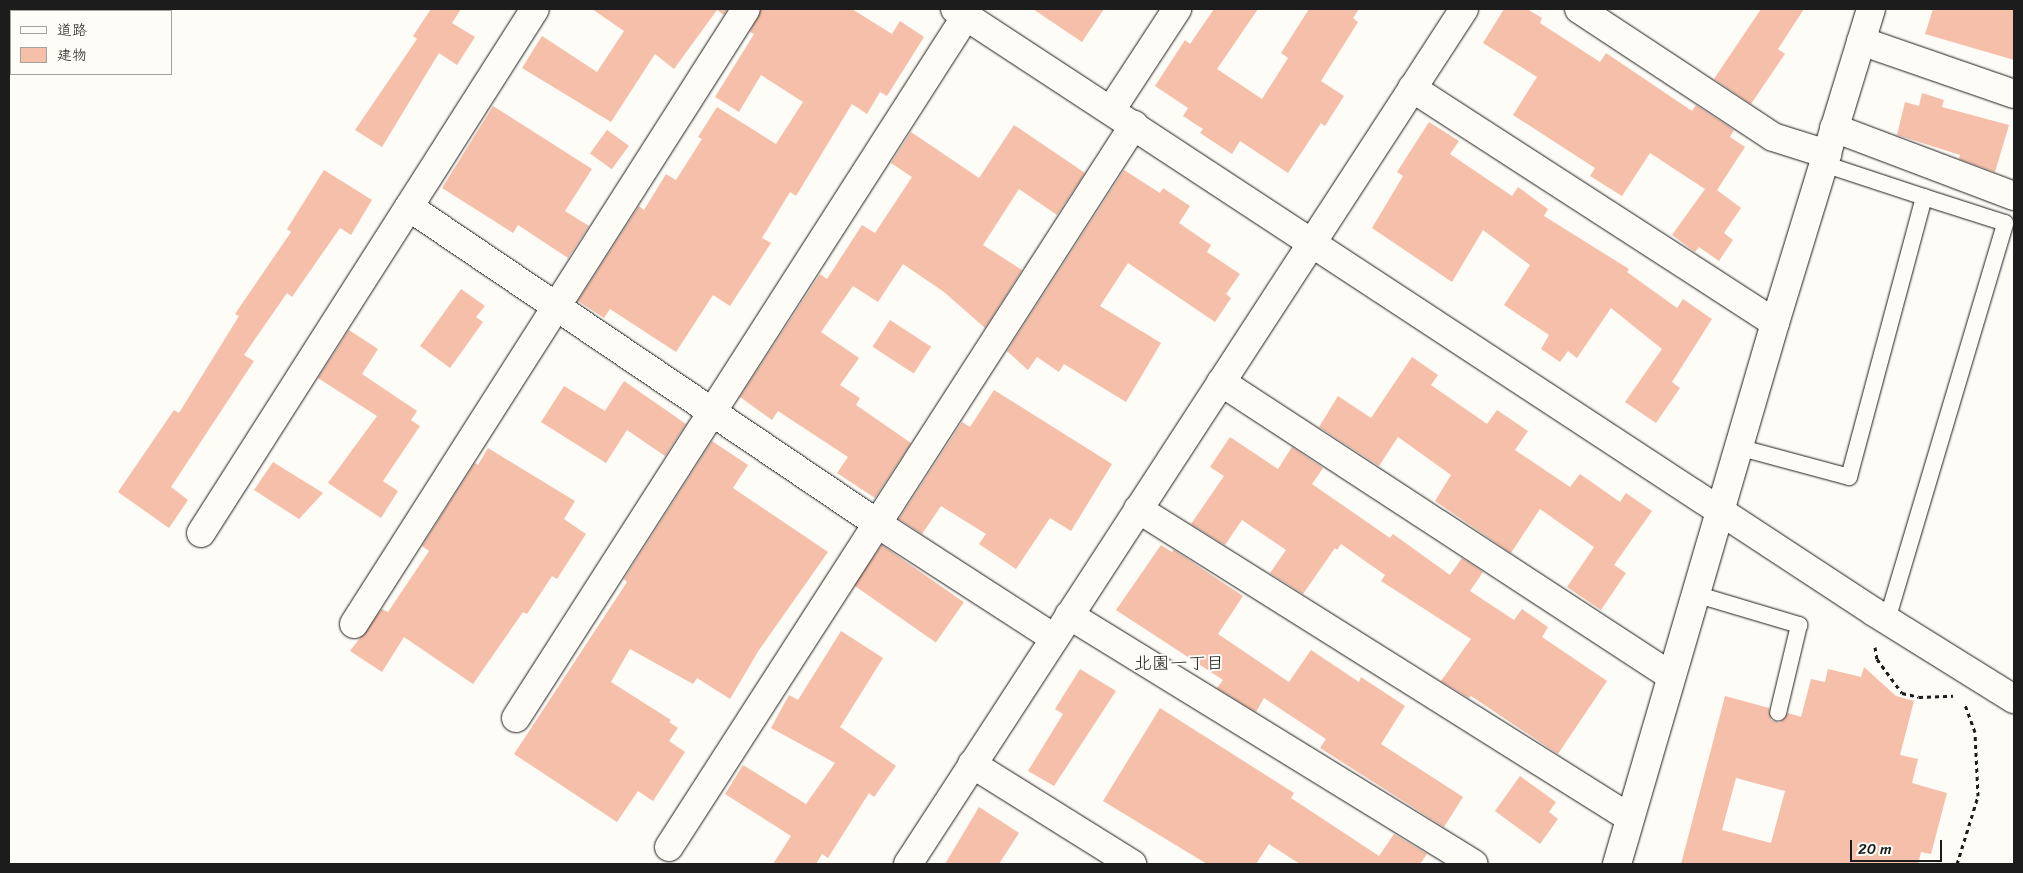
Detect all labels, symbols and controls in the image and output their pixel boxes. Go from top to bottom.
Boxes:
legend [10,10,172,75]
text: 道路 [57,17,87,43]
text: 建物 [57,42,87,68]
district label: 北園一丁目 [1134,652,1224,674]
scale bar [1853,830,1946,862]
text: 20 m [1858,836,1892,862]

